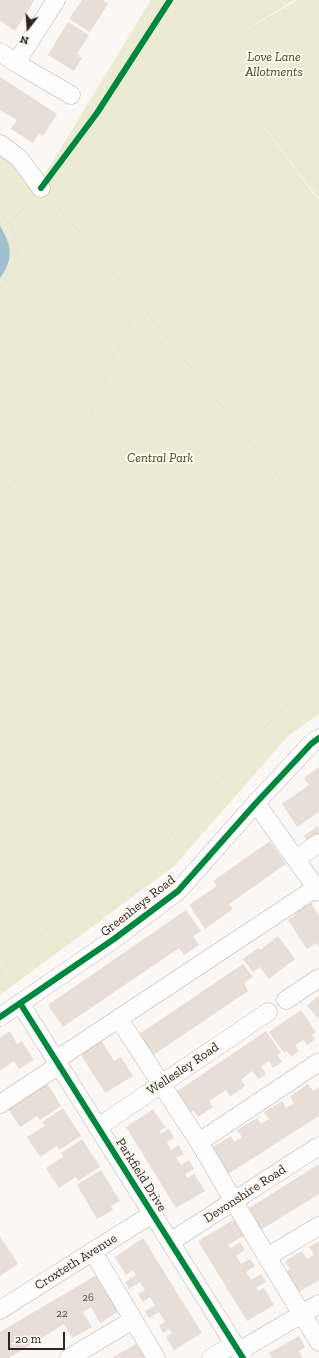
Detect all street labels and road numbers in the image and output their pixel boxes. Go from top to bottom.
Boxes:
street label: Greenheys Road [98,872,178,940]
street label: Wellesley Road [144,1039,222,1099]
street label: Parkfield Drive [112,1135,170,1215]
street label: Devonshire Road [201,1162,289,1226]
street label: Croxteth Avenue [32,1230,120,1294]

